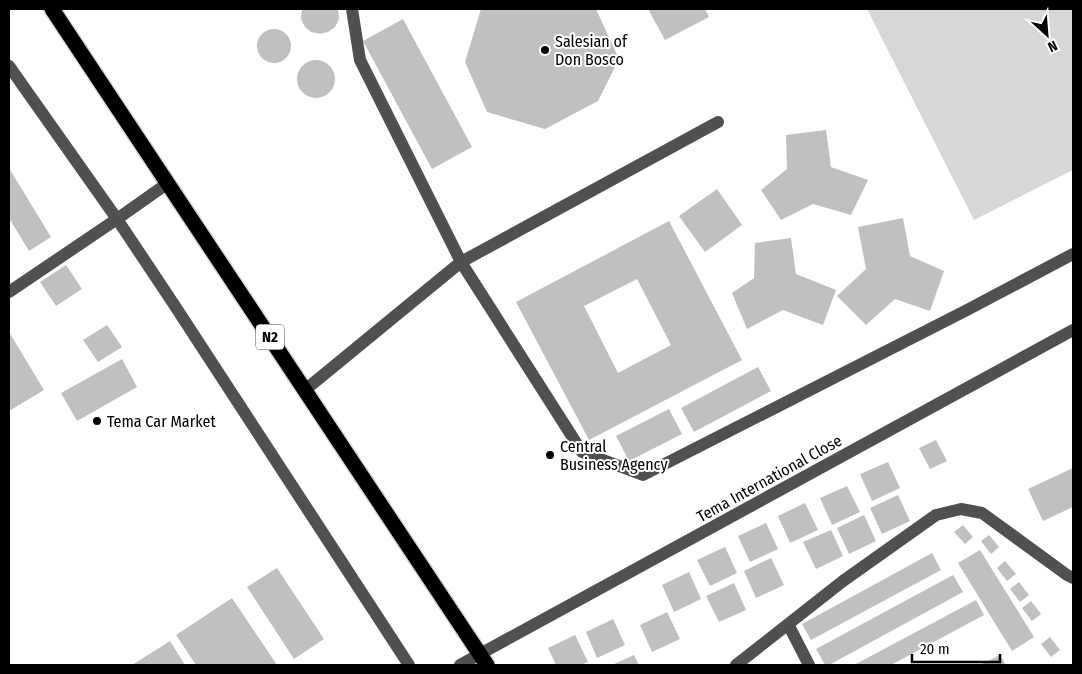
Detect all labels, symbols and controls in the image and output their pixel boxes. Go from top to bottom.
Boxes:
north arrow [1022,10,1072,60]
place label: Salesian of Don Bosco [555,32,628,69]
text: N [1045,37,1060,56]
marker: Salesian of Don Bosco [539,44,551,56]
road number: N2 [256,324,284,350]
place label: Tema Car Market [107,412,217,431]
marker: Tema Car Market [91,415,103,427]
street label: Tema International Close [693,431,845,526]
place label: Central Business Agency [560,437,668,474]
marker: Central Business Agency [544,449,556,461]
scale bar [912,632,1000,664]
text: 20 m [920,640,950,658]

